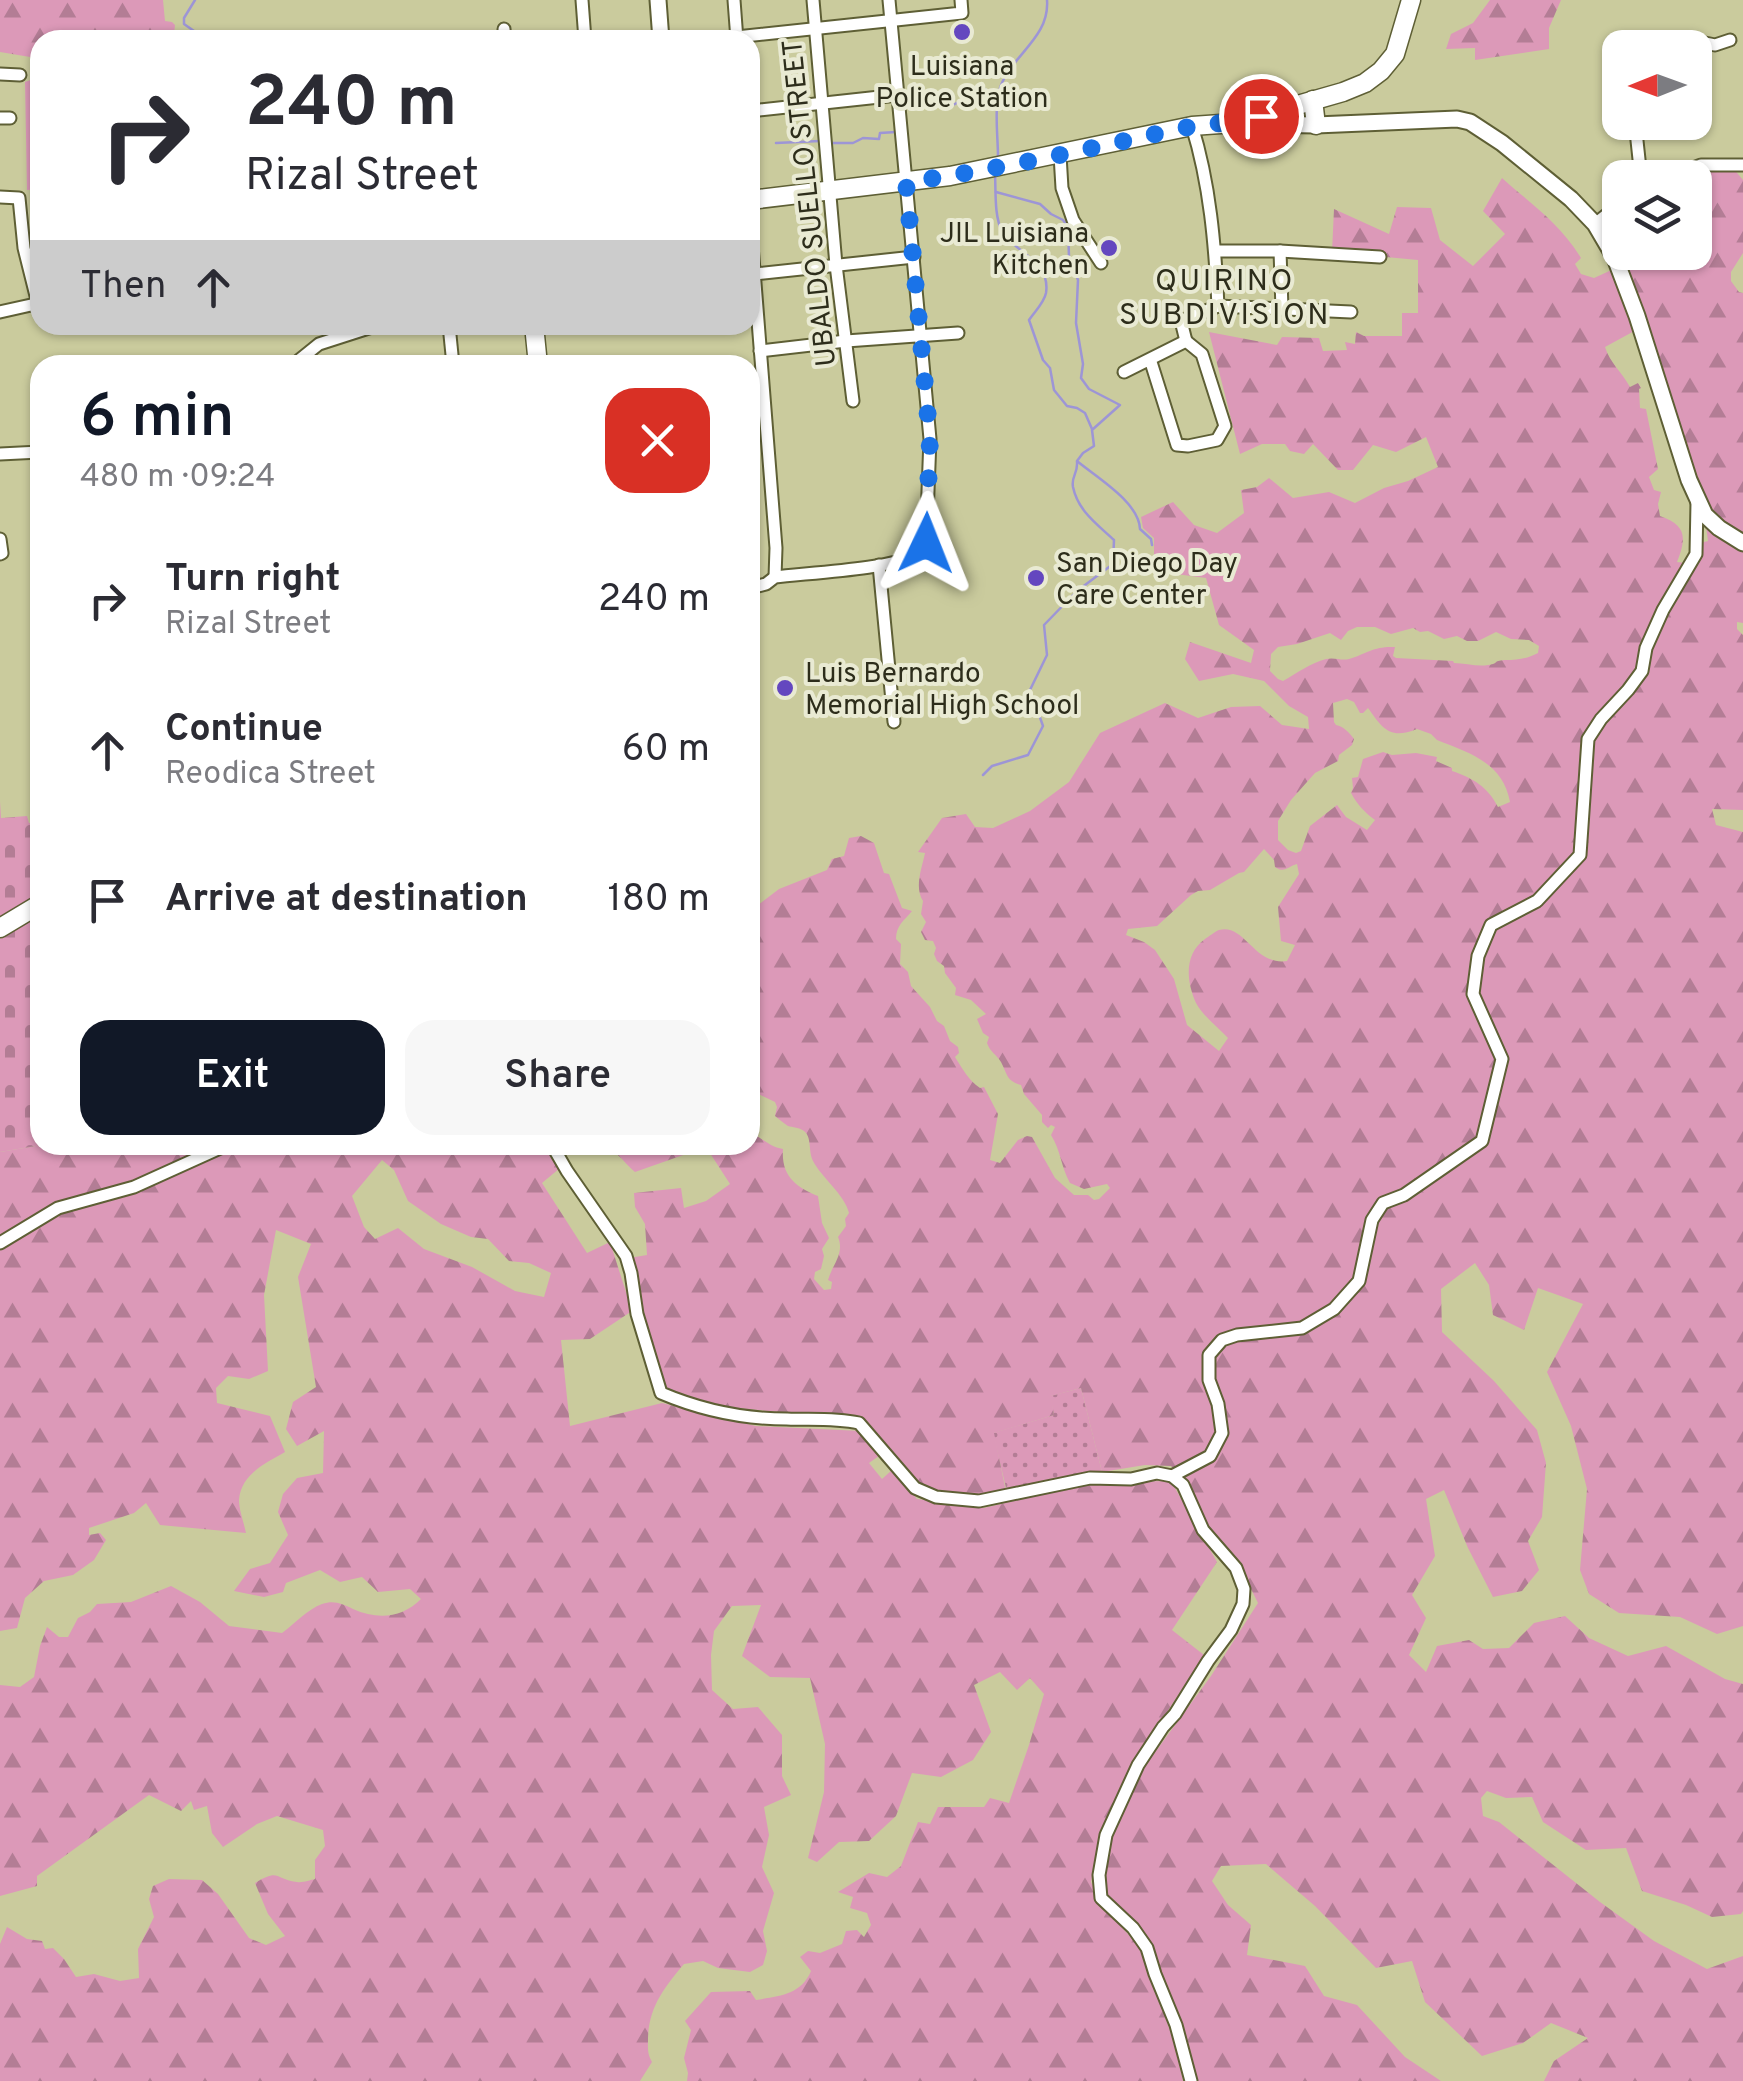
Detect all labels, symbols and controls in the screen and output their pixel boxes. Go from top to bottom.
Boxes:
marker: Luisiana Police Station [951,21,973,43]
north arrow [1602,30,1712,140]
map controls [1602,30,1712,270]
street label: UBALDO SUELLO STREET [776,37,846,368]
place label: Luisiana Police Station [875,50,1049,118]
text: 240 m [245,62,458,151]
icon: right [80,70,210,200]
pin [1219,74,1304,159]
icon: arrive [1234,89,1289,144]
text: Rizal Street [245,149,479,206]
button: layers [1602,160,1712,270]
place label: JIL Luisiana Kitchen [940,217,1089,285]
marker: JIL Luisiana Kitchen [1098,237,1120,259]
icon: ahead [186,260,241,315]
text: Then [80,263,166,312]
district label: QUIRINO SUBDIVISION [1119,264,1331,335]
text: 6 min [80,382,234,458]
button: close [605,388,710,493]
text: 480 m · 09:24 [80,458,275,498]
position arrow [874,491,978,595]
place label: San Diego Day Care Center [1056,547,1238,615]
text: Turn right [165,556,340,605]
marker: San Diego Day Care Center [1025,567,1047,589]
icon: right [80,573,135,628]
text: 240 m [598,576,710,625]
text: Rizal Street [165,605,331,645]
place label: Luis Bernardo Memorial High School [805,657,1079,725]
marker: Luis Bernardo Memorial High School [774,677,796,699]
text: Continue [165,706,323,755]
icon: ahead [80,723,135,778]
text: 60 m [622,726,710,775]
text: Reodica Street [165,755,376,795]
icon: arrive [80,873,135,928]
text: Arrive at destination [165,876,528,925]
text: 180 m [607,876,710,925]
button: Exit [80,1020,385,1135]
button: Share [405,1020,710,1135]

